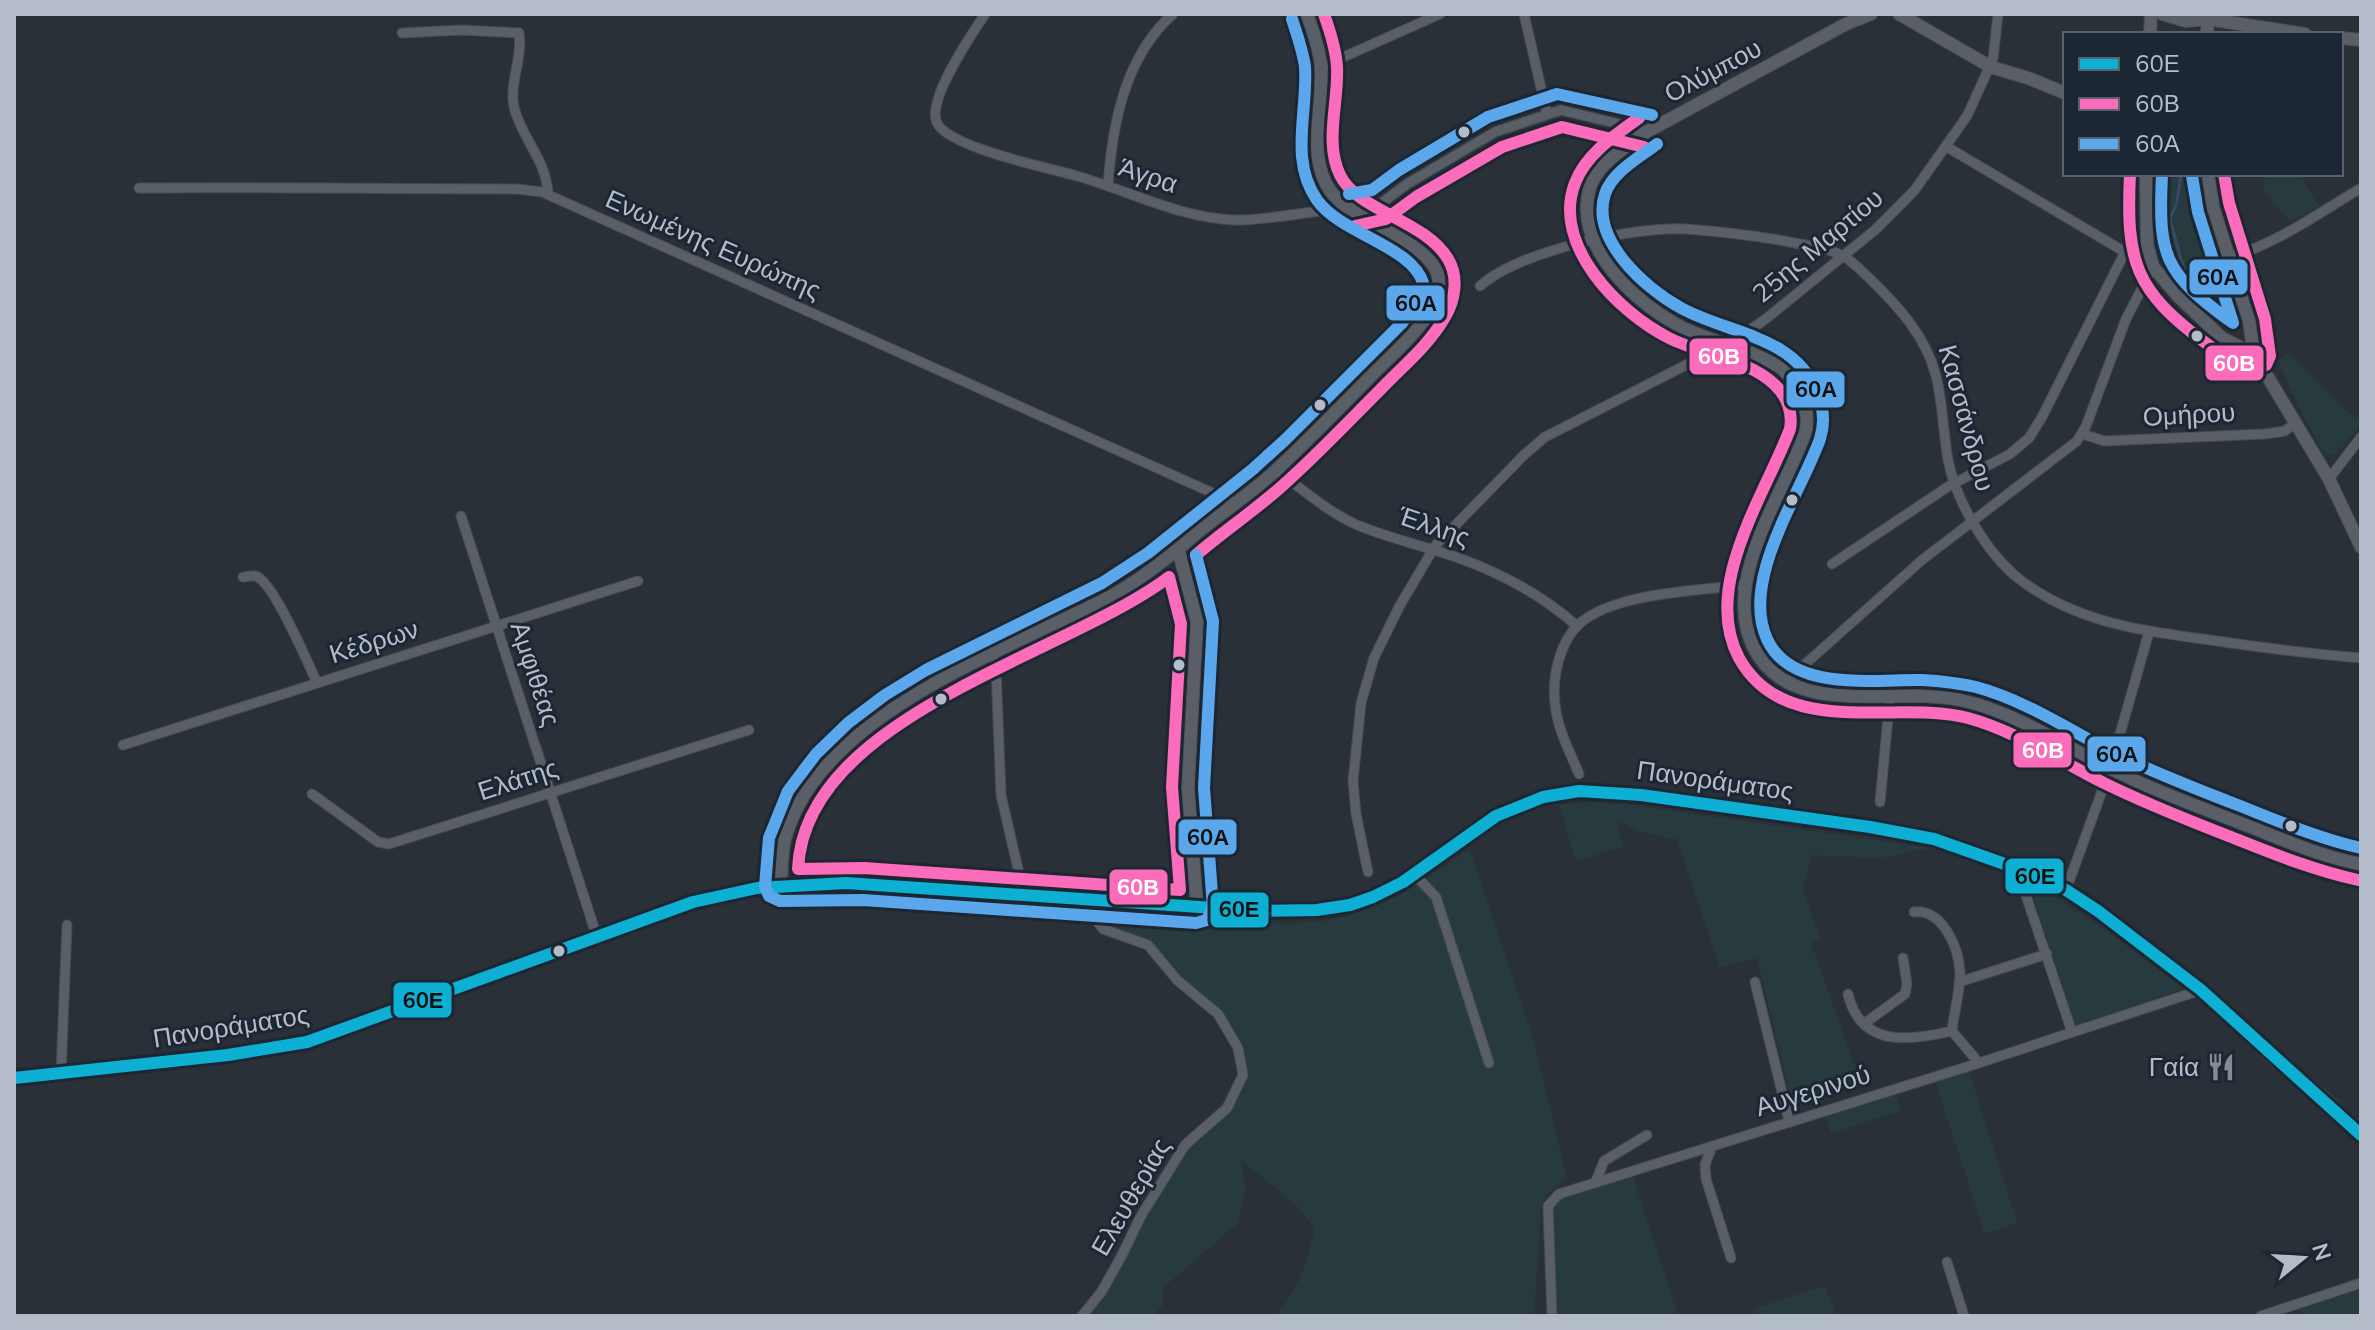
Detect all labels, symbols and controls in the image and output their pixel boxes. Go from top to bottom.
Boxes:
street label: Ολύμπου [1658,31,1768,111]
legend [2063,32,2343,176]
text: 60Ε [2135,48,2180,80]
text: 60Β [2135,88,2180,120]
unlabelled marker [1456,124,1472,140]
text: 60Α [2135,128,2180,160]
street label: Άγρα [1114,150,1182,202]
street label: 25ης Μαρτίου [1745,181,1891,311]
street label: Ενωμένης Ευρώπης [600,182,826,308]
line badge: 60Α [2188,258,2249,296]
text: 60Α [2197,263,2239,293]
line badge: 60Α [1385,284,1446,322]
text: 60Α [1395,289,1437,319]
unlabelled marker [2189,328,2205,344]
line badge: 60Β [1688,337,1749,376]
street label: Κασσάνδρου [1930,341,2002,495]
text: 60Β [1698,342,1740,372]
line badge: 60Β [2204,344,2265,382]
text: 60Β [2213,349,2255,379]
line badge: 60Α [1785,370,1846,409]
text: 60Α [1795,375,1837,405]
street label: Ομήρου [2142,395,2236,435]
unlabelled marker [1312,397,1328,413]
unlabelled marker [1784,492,1800,508]
street label: Έλλης [1393,498,1474,555]
street label: Κέδρων [325,612,423,672]
street label: Αμφιθέας [502,617,568,731]
unlabelled marker [1171,657,1187,673]
unlabelled marker [933,691,949,707]
line badge: 60Β [2012,731,2073,769]
line badge: 60Α [2086,735,2147,773]
text: 60Β [2022,736,2064,766]
text: 60Α [2096,740,2138,770]
street label: Ελάτης [473,751,563,809]
street label: Πανοράματος [1635,753,1795,809]
line badge: 60Α [1177,818,1238,856]
unlabelled marker [2283,818,2299,834]
text: 60Α [1187,823,1229,853]
line badge: 60Ε [2004,857,2065,895]
text: 60Ε [2014,862,2056,892]
line badge: 60Β [1108,868,1169,906]
text: 60Β [1117,873,1159,903]
line badge: 60Ε [1209,891,1270,929]
text: 60Ε [1218,895,1260,925]
unlabelled marker [551,943,567,959]
line badge: 60Ε [392,981,453,1019]
text: 60Ε [402,986,444,1016]
street label: Πανοράματος [150,997,312,1057]
place label: Γαία [2149,1050,2199,1085]
restaurant icon: Γαία [2206,1052,2236,1082]
street label: Αυγερινού [1751,1057,1875,1125]
street label: Ελευθερίας [1083,1132,1179,1262]
north arrow [2263,1218,2343,1298]
text: N [2304,1240,2338,1265]

